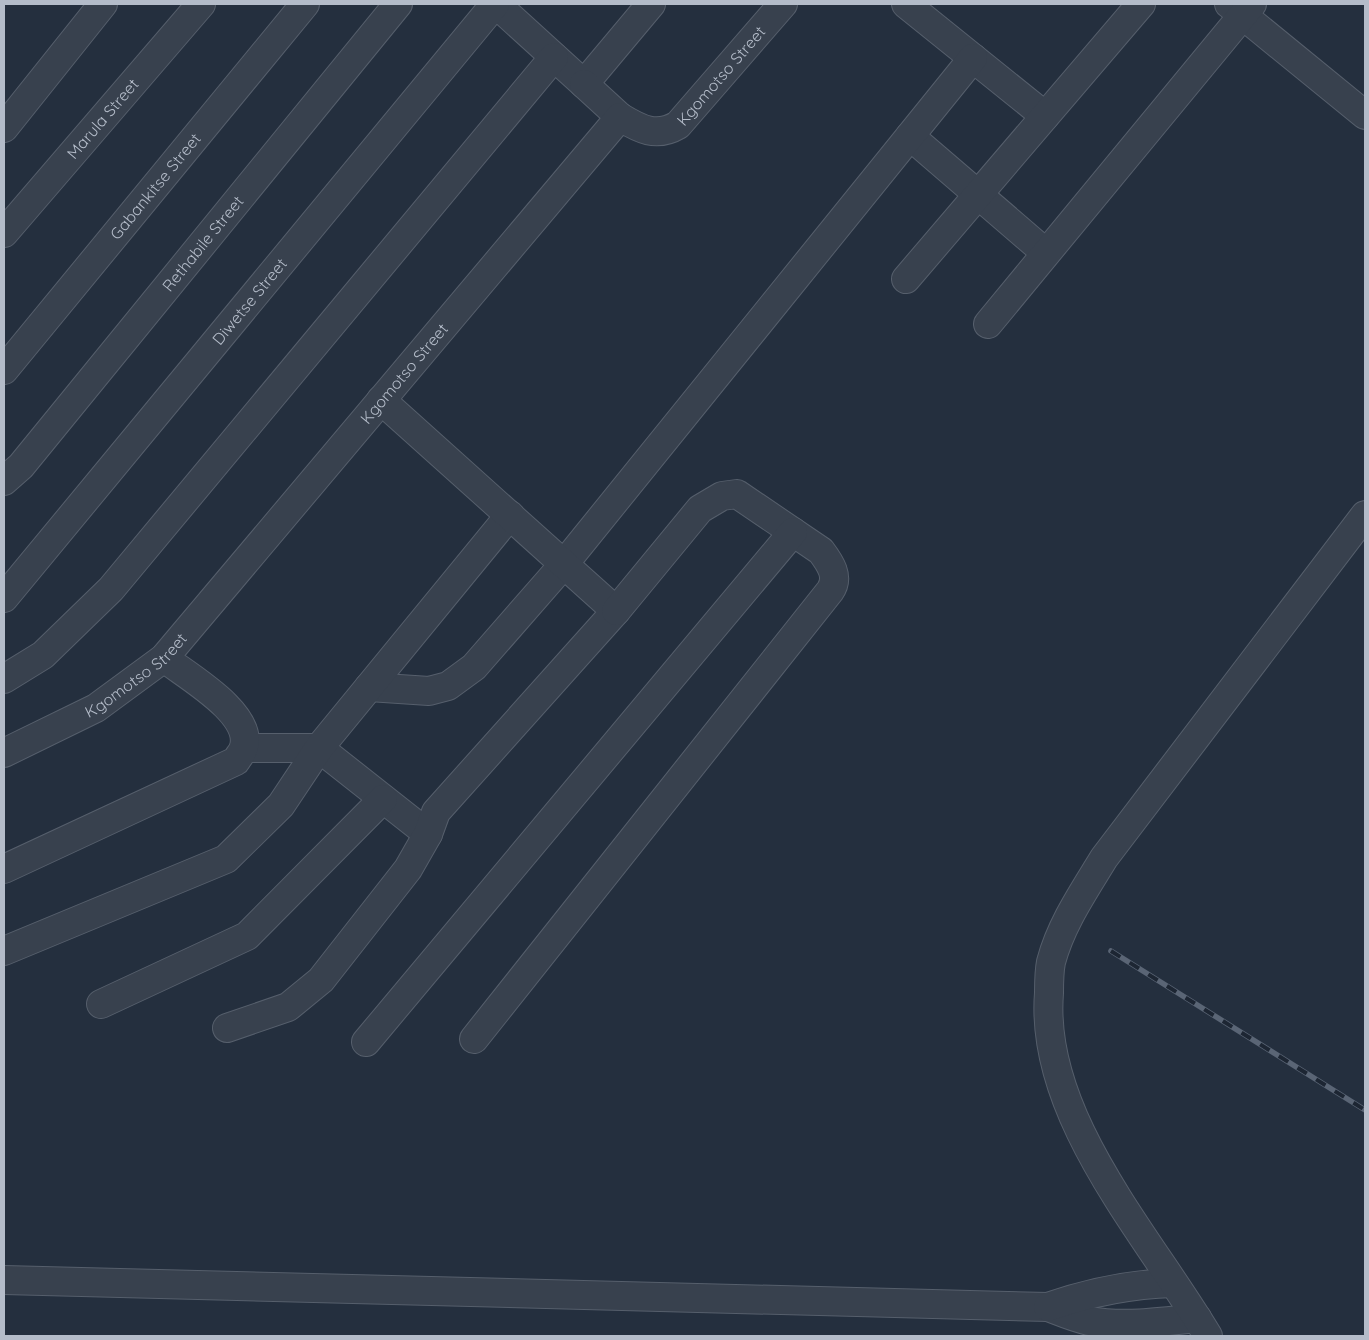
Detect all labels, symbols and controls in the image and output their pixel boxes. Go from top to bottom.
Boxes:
street label: Kgomotso Street [672,22,769,130]
street label: Marula Street [62,74,143,163]
street label: Gabankitse Street [105,129,205,244]
street label: Rethabile Street [158,191,248,295]
street label: Diwetse Street [208,254,291,349]
street label: Kgomotso Street [356,319,452,428]
street label: Kgomotso Street [82,629,191,722]

